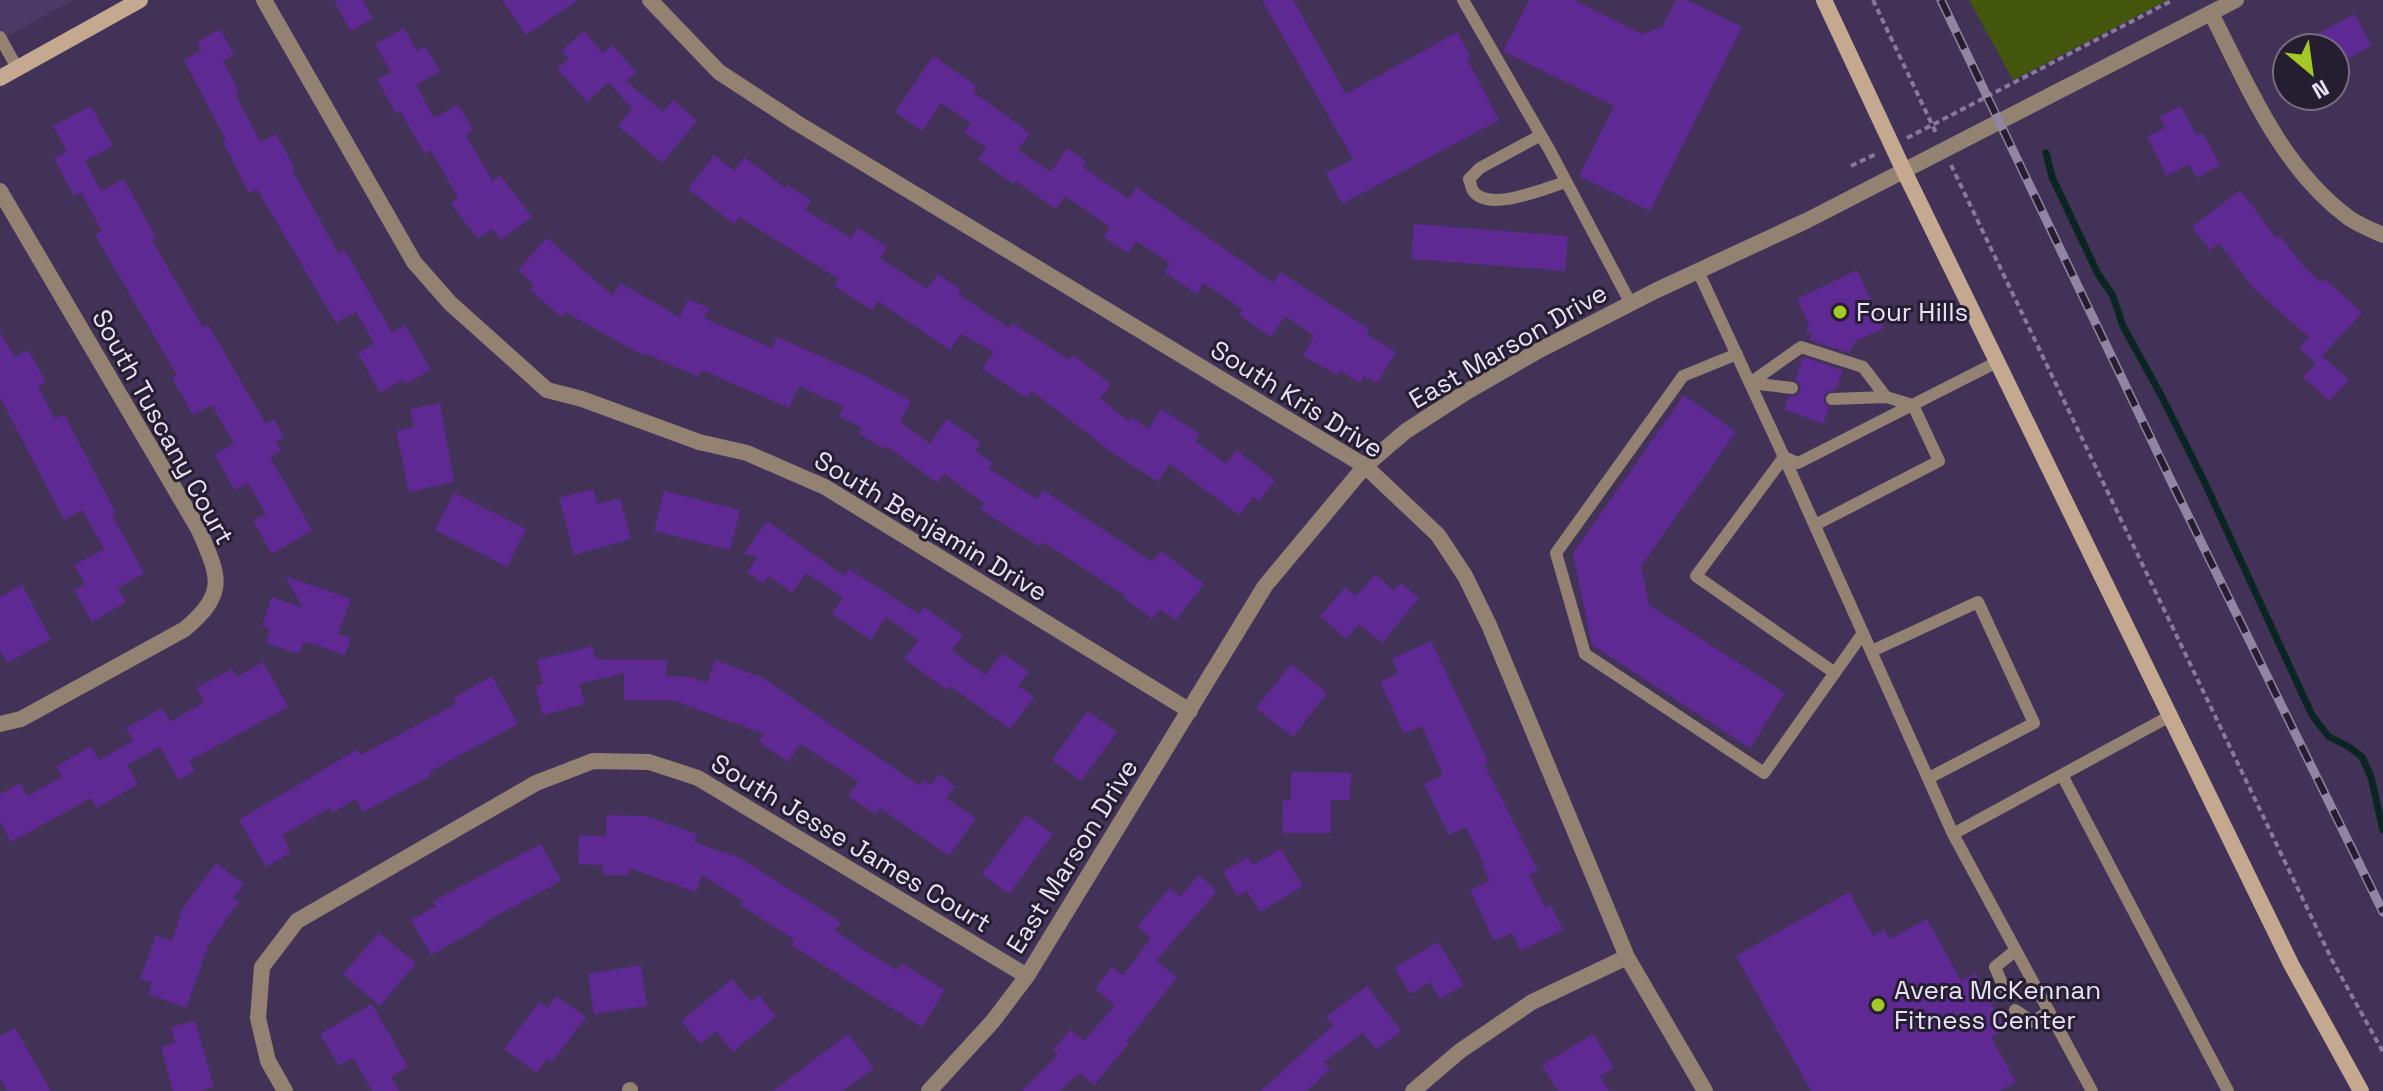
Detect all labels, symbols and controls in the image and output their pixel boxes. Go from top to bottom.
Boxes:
north arrow [2271,32,2351,112]
text: N [2307,74,2334,105]
street label: East Marson Drive [1403,275,1613,417]
place label: Four Hills [1856,295,1968,329]
street label: South Tuscany Court [84,303,242,551]
marker: Four Hills [1831,303,1849,321]
street label: South Kris Drive [1204,332,1390,466]
street label: South Benjamin Drive [808,443,1054,609]
street label: South Jesse James Court [705,746,997,940]
street label: East Marson Drive [998,752,1146,960]
place label: Avera McKennan Fitness Center [1894,973,2101,1037]
marker: Avera McKennan Fitness Center [1869,996,1887,1014]

